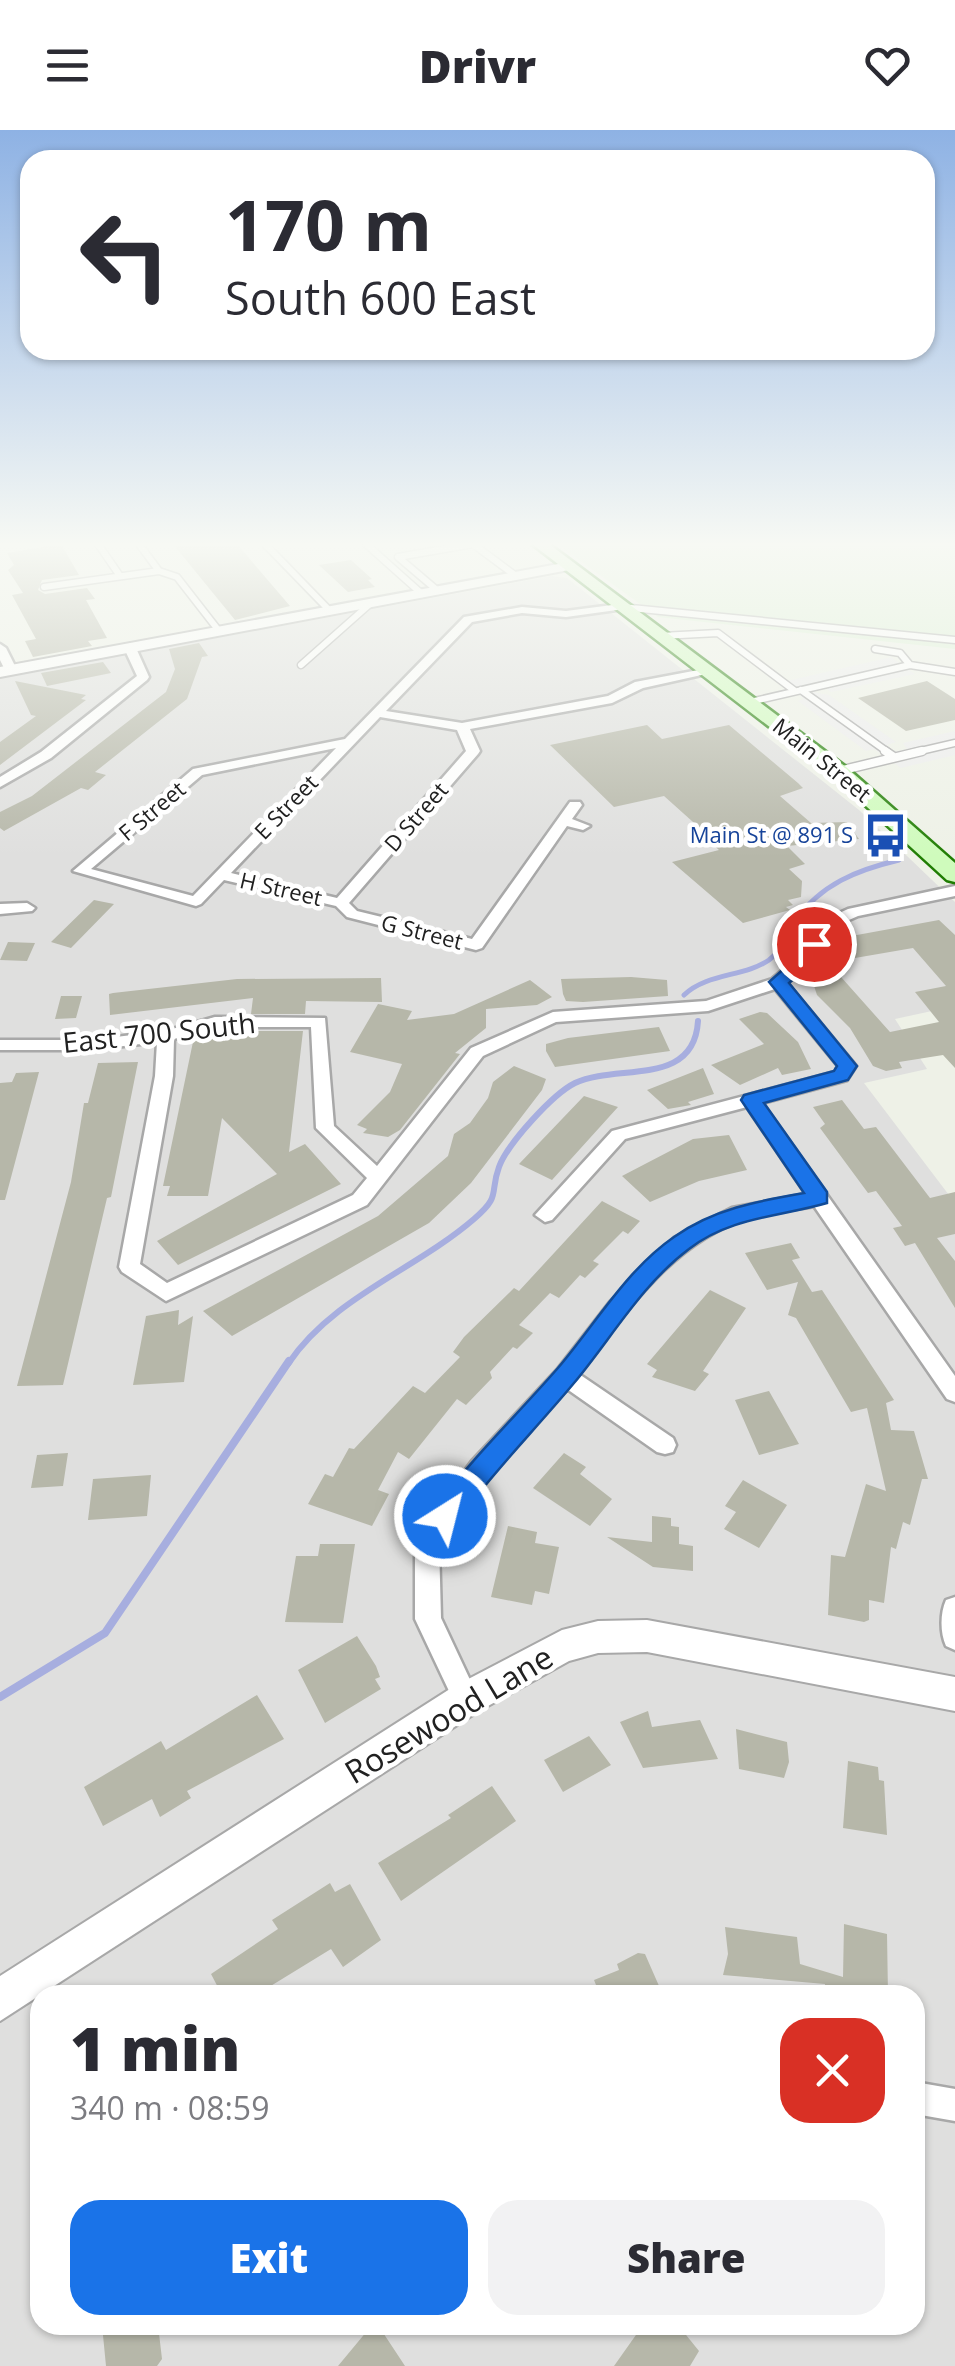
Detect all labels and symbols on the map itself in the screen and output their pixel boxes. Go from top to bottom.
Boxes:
street label: Main Street [767,710,878,808]
street label: E Street [247,767,324,845]
street label: F Street [112,773,191,847]
street label: D Street [377,775,454,858]
bus stop icon: Main St @ 891 S [862,811,910,859]
place label: Main St @ 891 S [690,819,853,849]
street label: H Street [237,864,325,912]
pin [772,902,857,987]
street label: G Street [378,906,466,956]
street label: East 700 South [61,1003,257,1061]
position arrow [393,1464,497,1568]
street label: Rosewood Lane [336,1635,560,1793]

